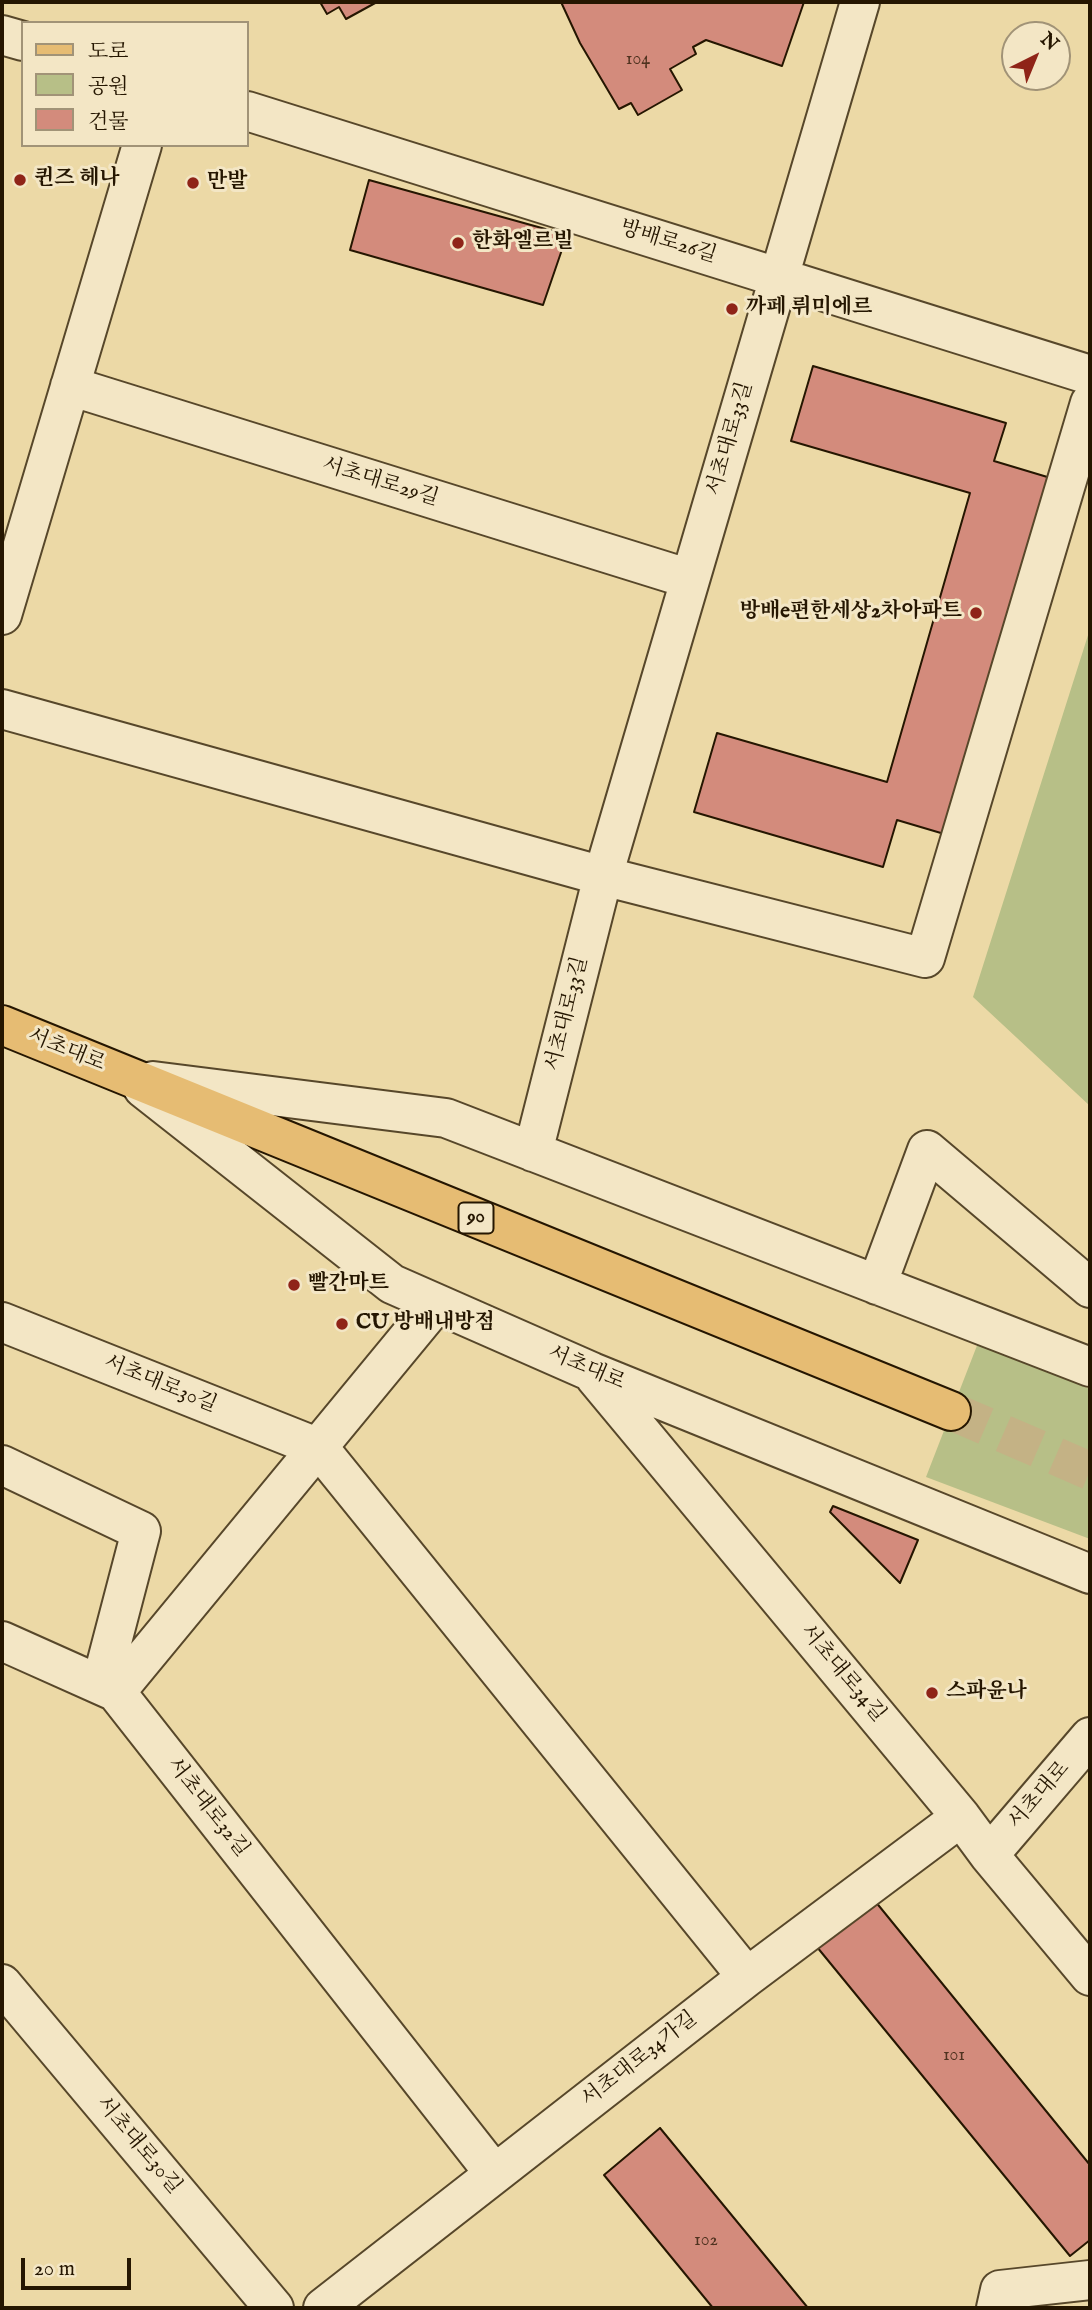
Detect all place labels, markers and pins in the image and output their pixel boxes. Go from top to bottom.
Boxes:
place label: 퀸즈 헤나 [34,167,120,193]
place label: 만발 [207,170,248,196]
marker: 퀸즈 헤나 [12,172,28,188]
marker: 만발 [185,175,201,191]
place label: 한화엘르빌 [472,230,573,256]
marker: 한화엘르빌 [450,235,466,251]
place label: 까페 뤼미에르 [746,296,872,322]
marker: 까페 뤼미에르 [724,301,740,317]
place label: 방배e편한세상2차아파트 [740,600,962,626]
marker: 방배e편한세상2차아파트 [968,605,984,621]
place label: 빨간마트 [308,1272,389,1298]
marker: 빨간마트 [286,1277,302,1293]
place label: CU 방배내방점 [356,1311,495,1337]
marker: CU 방배내방점 [334,1316,350,1332]
place label: 스파윤나 [946,1680,1027,1706]
marker: 스파윤나 [924,1685,940,1701]

